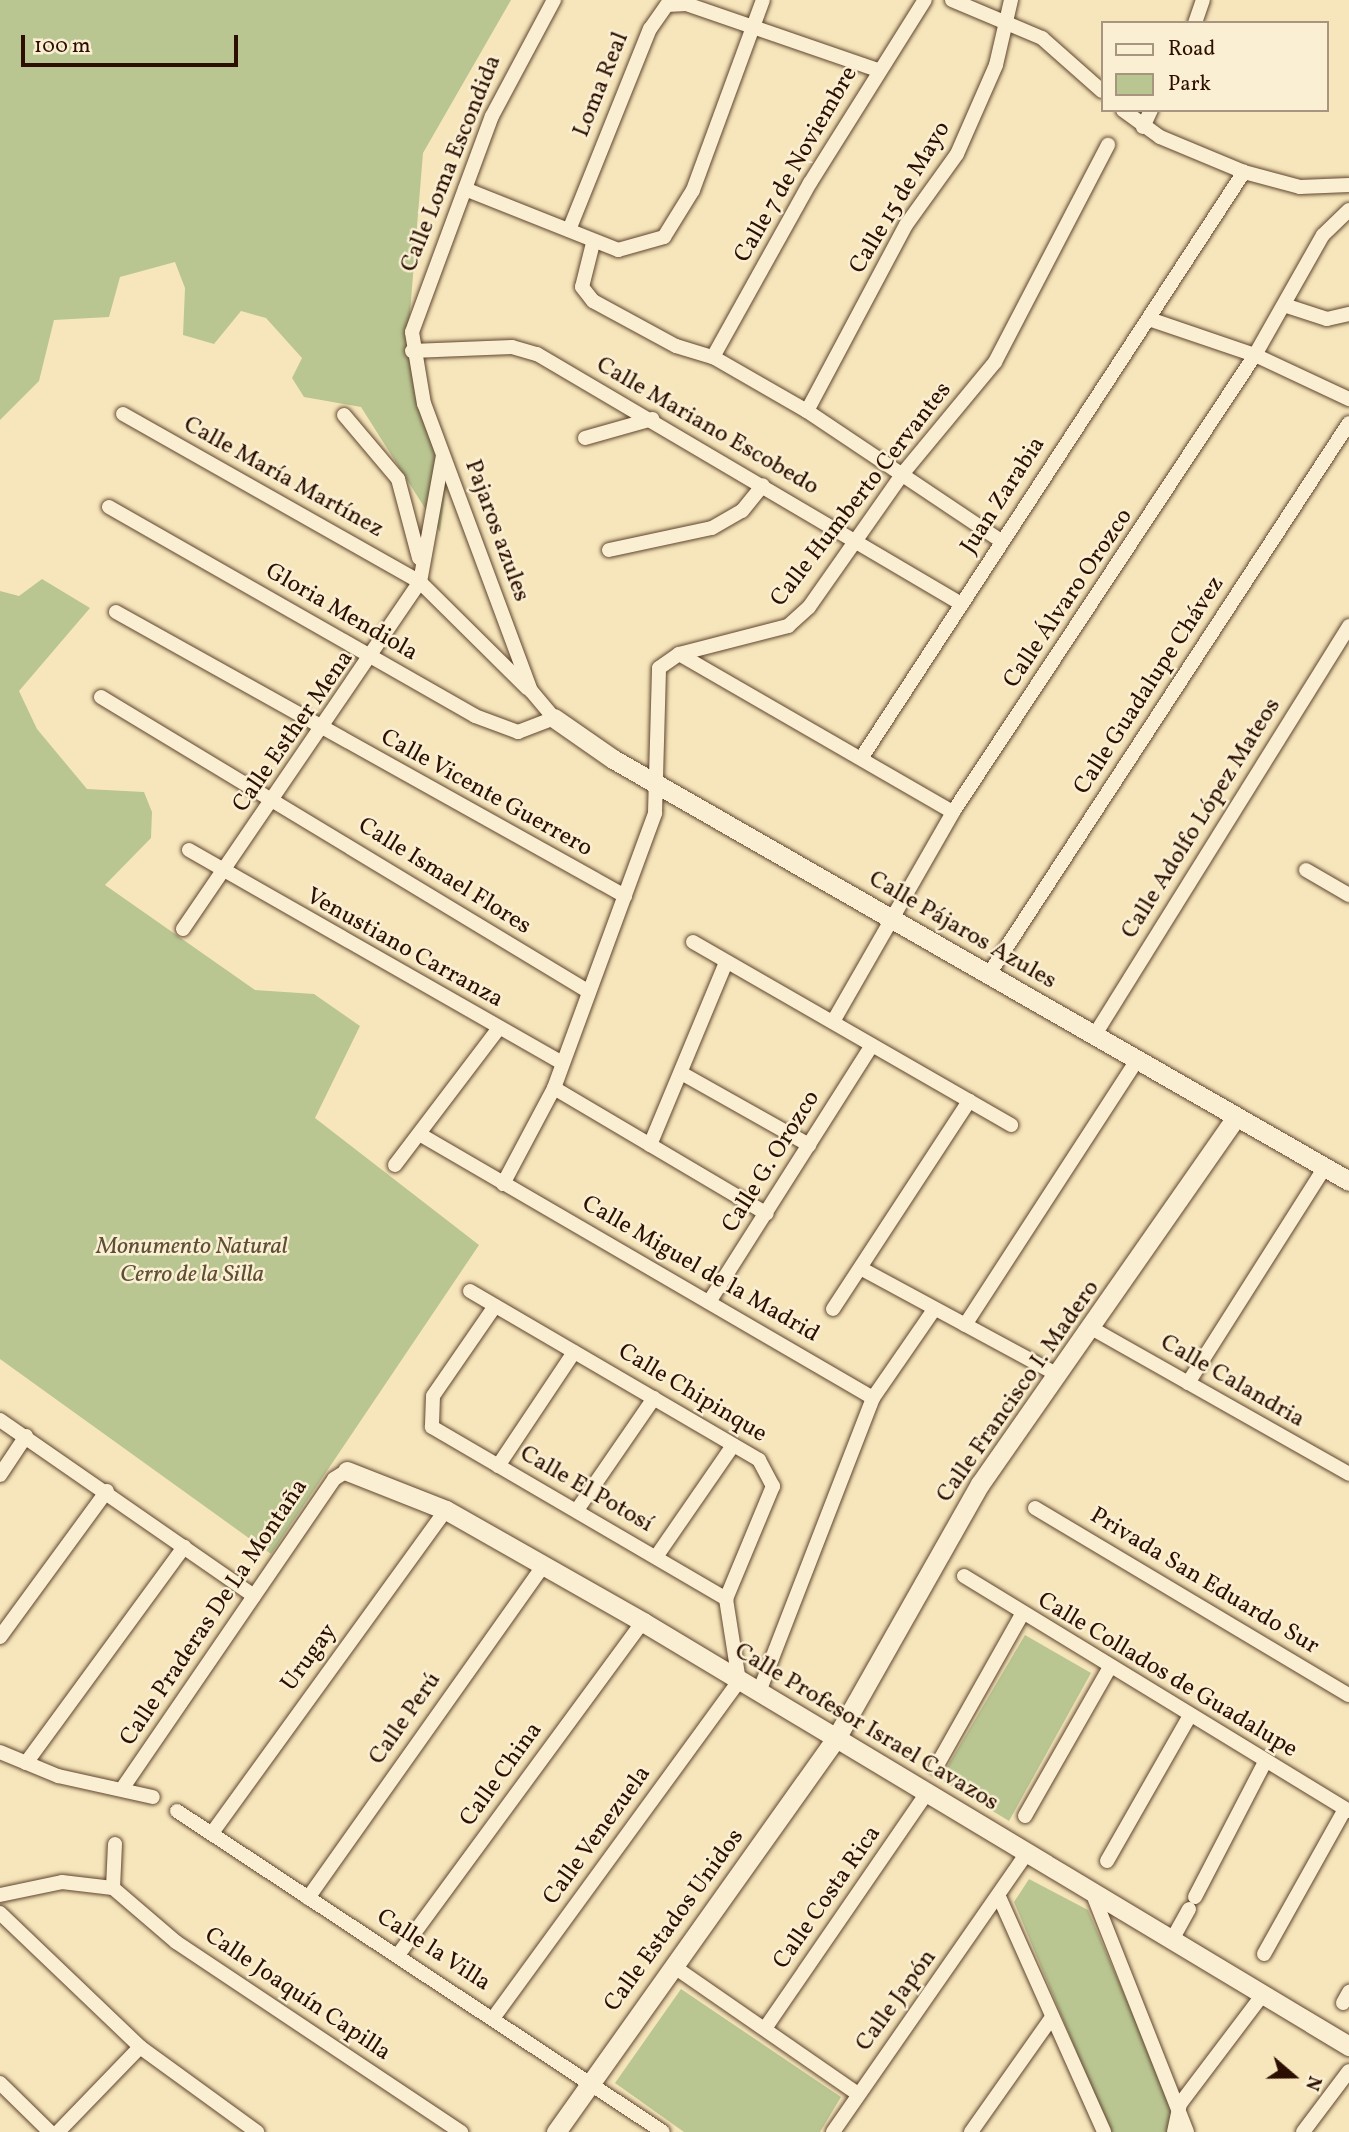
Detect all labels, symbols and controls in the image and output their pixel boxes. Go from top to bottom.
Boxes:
scale bar [24,21,242,65]
legend [1100,21,1328,112]
street label: Loma Real [568,28,636,142]
text: 100 m [34,32,91,61]
text: Road [1168,35,1215,64]
street label: Calle Loma Escondida [395,51,509,277]
street label: Calle 7 de Noviembre [729,62,865,268]
text: Park [1168,70,1211,99]
street label: Calle 15 de Mayo [844,117,958,279]
street label: Calle Mariano Escobedo [591,351,823,503]
street label: Calle Humberto Cervantes [765,377,959,613]
street label: Calle María Martínez [178,411,388,545]
street label: Juan Zarabia [955,432,1053,560]
street label: Pajaros azules [457,456,535,606]
street label: Calle Álvaro Orozco [998,504,1140,694]
street label: Gloria Mendiola [260,558,422,668]
street label: Calle Guadalupe Chávez [1069,571,1231,801]
street label: Calle Esther Mena [227,645,361,819]
street label: Calle Adolfo López Mateos [1116,693,1288,945]
street label: Calle Vicente Guerrero [375,724,597,864]
street label: Calle Ismael Flores [352,812,536,942]
street label: Calle Pájaros Azules [863,866,1061,996]
street label: Venustiano Carranza [300,883,508,1015]
street label: Calle G. Orozco [717,1086,827,1238]
street label: Calle Miguel de la Madrid [576,1190,824,1350]
park label: Monumento Natural Cerro de la Silla [96,1234,288,1290]
street label: Calle Francisco I. Madero [931,1275,1107,1509]
street label: Calle Calandria [1155,1329,1309,1435]
street label: Calle Chipinque [612,1338,772,1450]
street label: Calle El Potosí [514,1440,658,1540]
street label: Calle Praderas De La Montaña [115,1474,315,1752]
street label: Privada San Eduardo Sur [1084,1502,1324,1662]
street label: Calle Collados de Guadalupe [1032,1587,1302,1765]
street label: Urugay [276,1619,344,1697]
street label: Calle Profesor Israel Cavazos [729,1638,1003,1818]
street label: Calle Perú [364,1667,448,1771]
street label: Calle China [455,1717,549,1833]
street label: Calle Venezuela [538,1761,658,1911]
street label: Calle Costa Rica [768,1821,888,1975]
street label: Calle Estados Unidos [599,1824,751,2018]
street label: Calle la Villa [370,1903,496,1999]
street label: Calle Joaquín Capilla [198,1922,396,2068]
street label: Calle Japón [850,1944,944,2058]
north arrow [1258,2041,1328,2111]
text: N [1298,2072,1327,2094]

